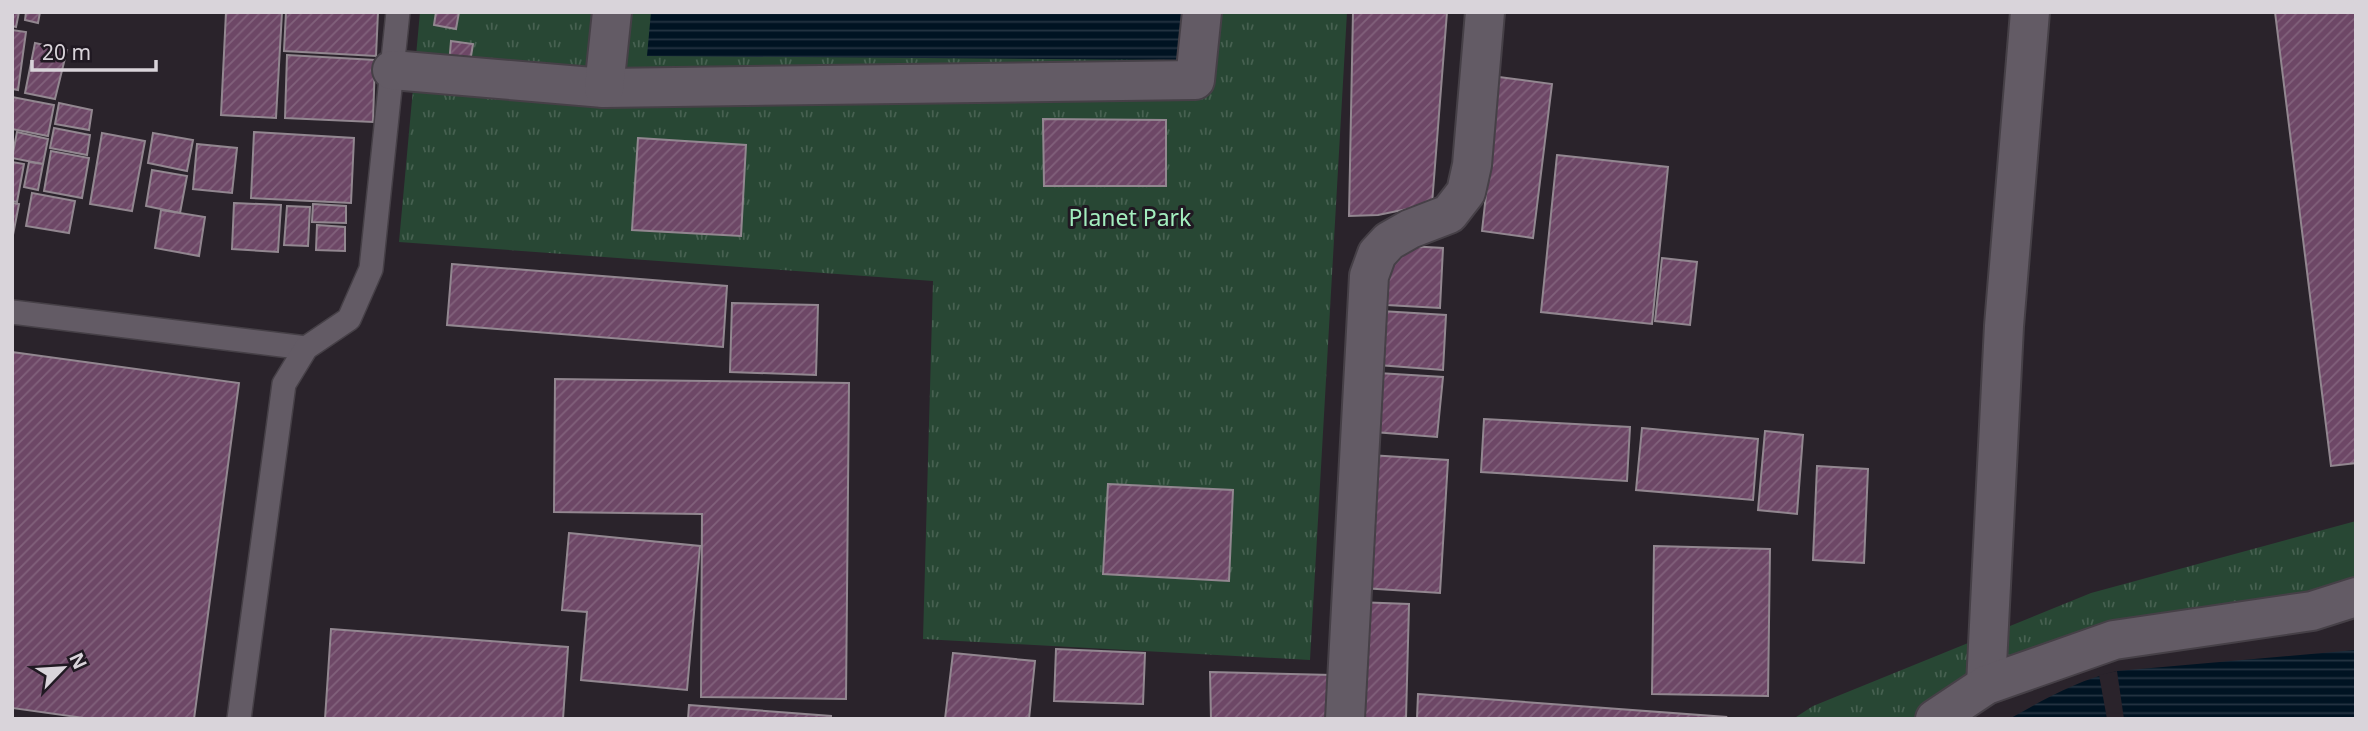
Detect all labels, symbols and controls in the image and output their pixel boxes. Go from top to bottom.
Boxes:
scale bar [32,28,156,72]
text: 20 m [42,38,91,66]
park label: Planet Park [1069,201,1192,233]
north arrow [28,633,98,703]
text: N [63,648,93,673]

